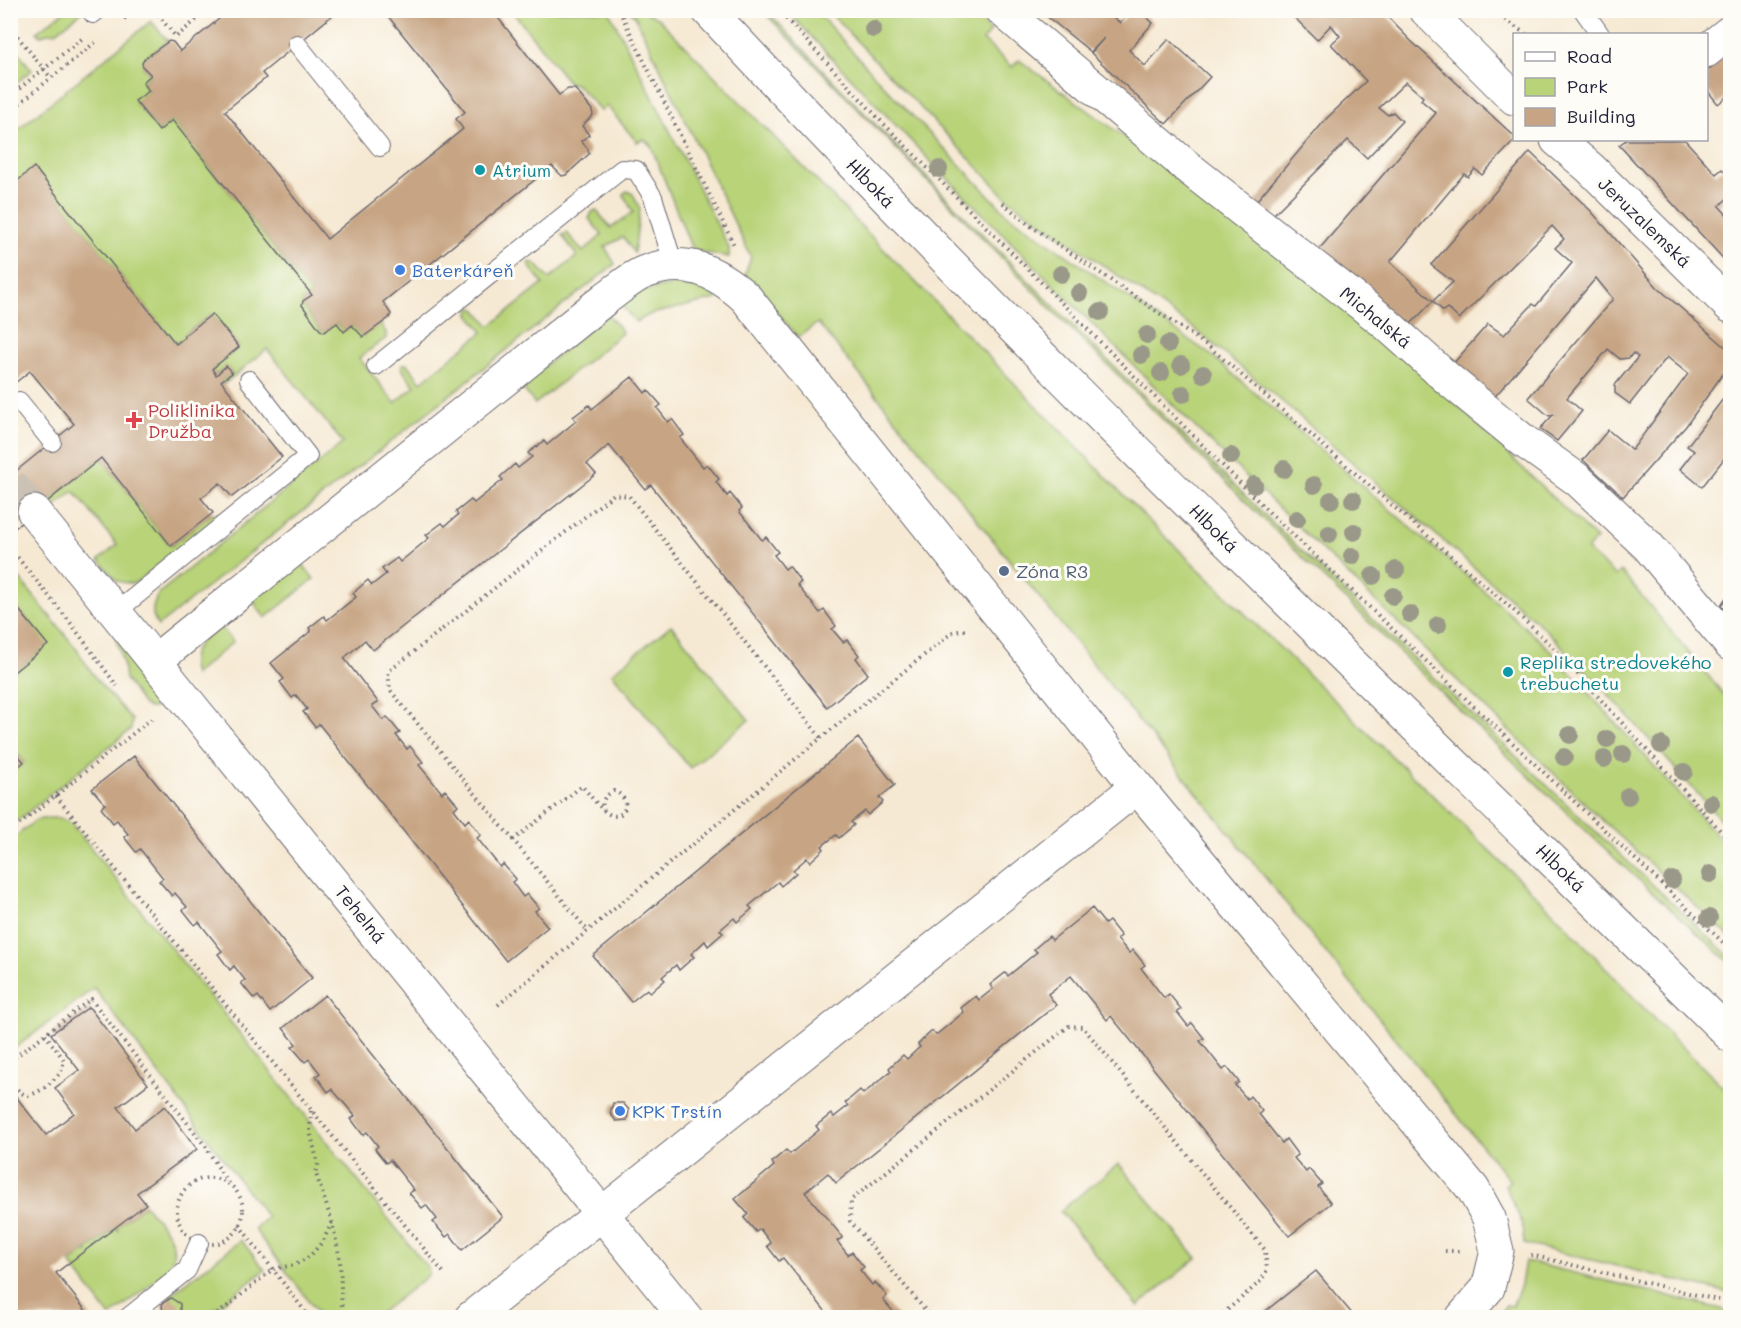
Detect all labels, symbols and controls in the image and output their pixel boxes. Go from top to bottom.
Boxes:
legend [1513,33,1708,141]
text: Road [1567,44,1612,68]
text: Park [1567,74,1608,98]
text: Building [1567,104,1635,128]
street label: Hlboká [841,153,901,213]
place label: Atrium [492,158,551,182]
marker: Atrium [473,163,487,177]
street label: Jeruzalemská [1593,171,1697,273]
place label: Baterkáreň [412,258,513,282]
marker: Baterkáreň [393,263,407,277]
street label: Michalská [1335,281,1417,353]
place label: Poliklinika Družba [148,398,236,443]
marker: Poliklinika Družba [125,411,143,429]
street label: Hlboká [1184,498,1244,558]
place label: Zóna R3 [1016,559,1088,583]
marker: Zóna R3 [997,564,1011,578]
place label: Replika stredovekého trebuchetu [1520,650,1712,695]
marker: Replika stredovekého trebuchetu [1501,665,1515,679]
street label: Hlboká [1531,838,1591,898]
street label: Tehelná [330,880,392,948]
place label: KPK Trstín [632,1099,722,1123]
marker: KPK Trstín [613,1104,627,1118]

